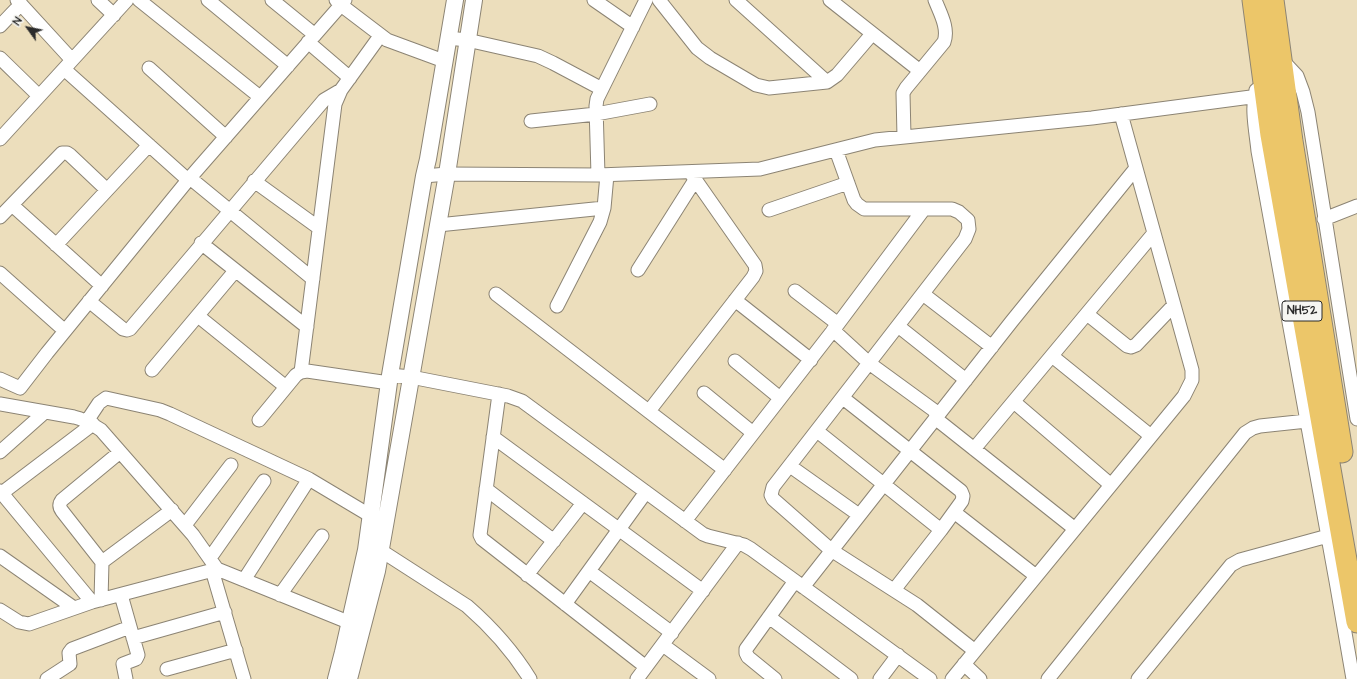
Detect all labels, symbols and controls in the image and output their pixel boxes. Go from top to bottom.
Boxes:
north arrow [8,8,48,48]
text: N [9,14,26,28]
road number: NH52 [1282,301,1322,321]

